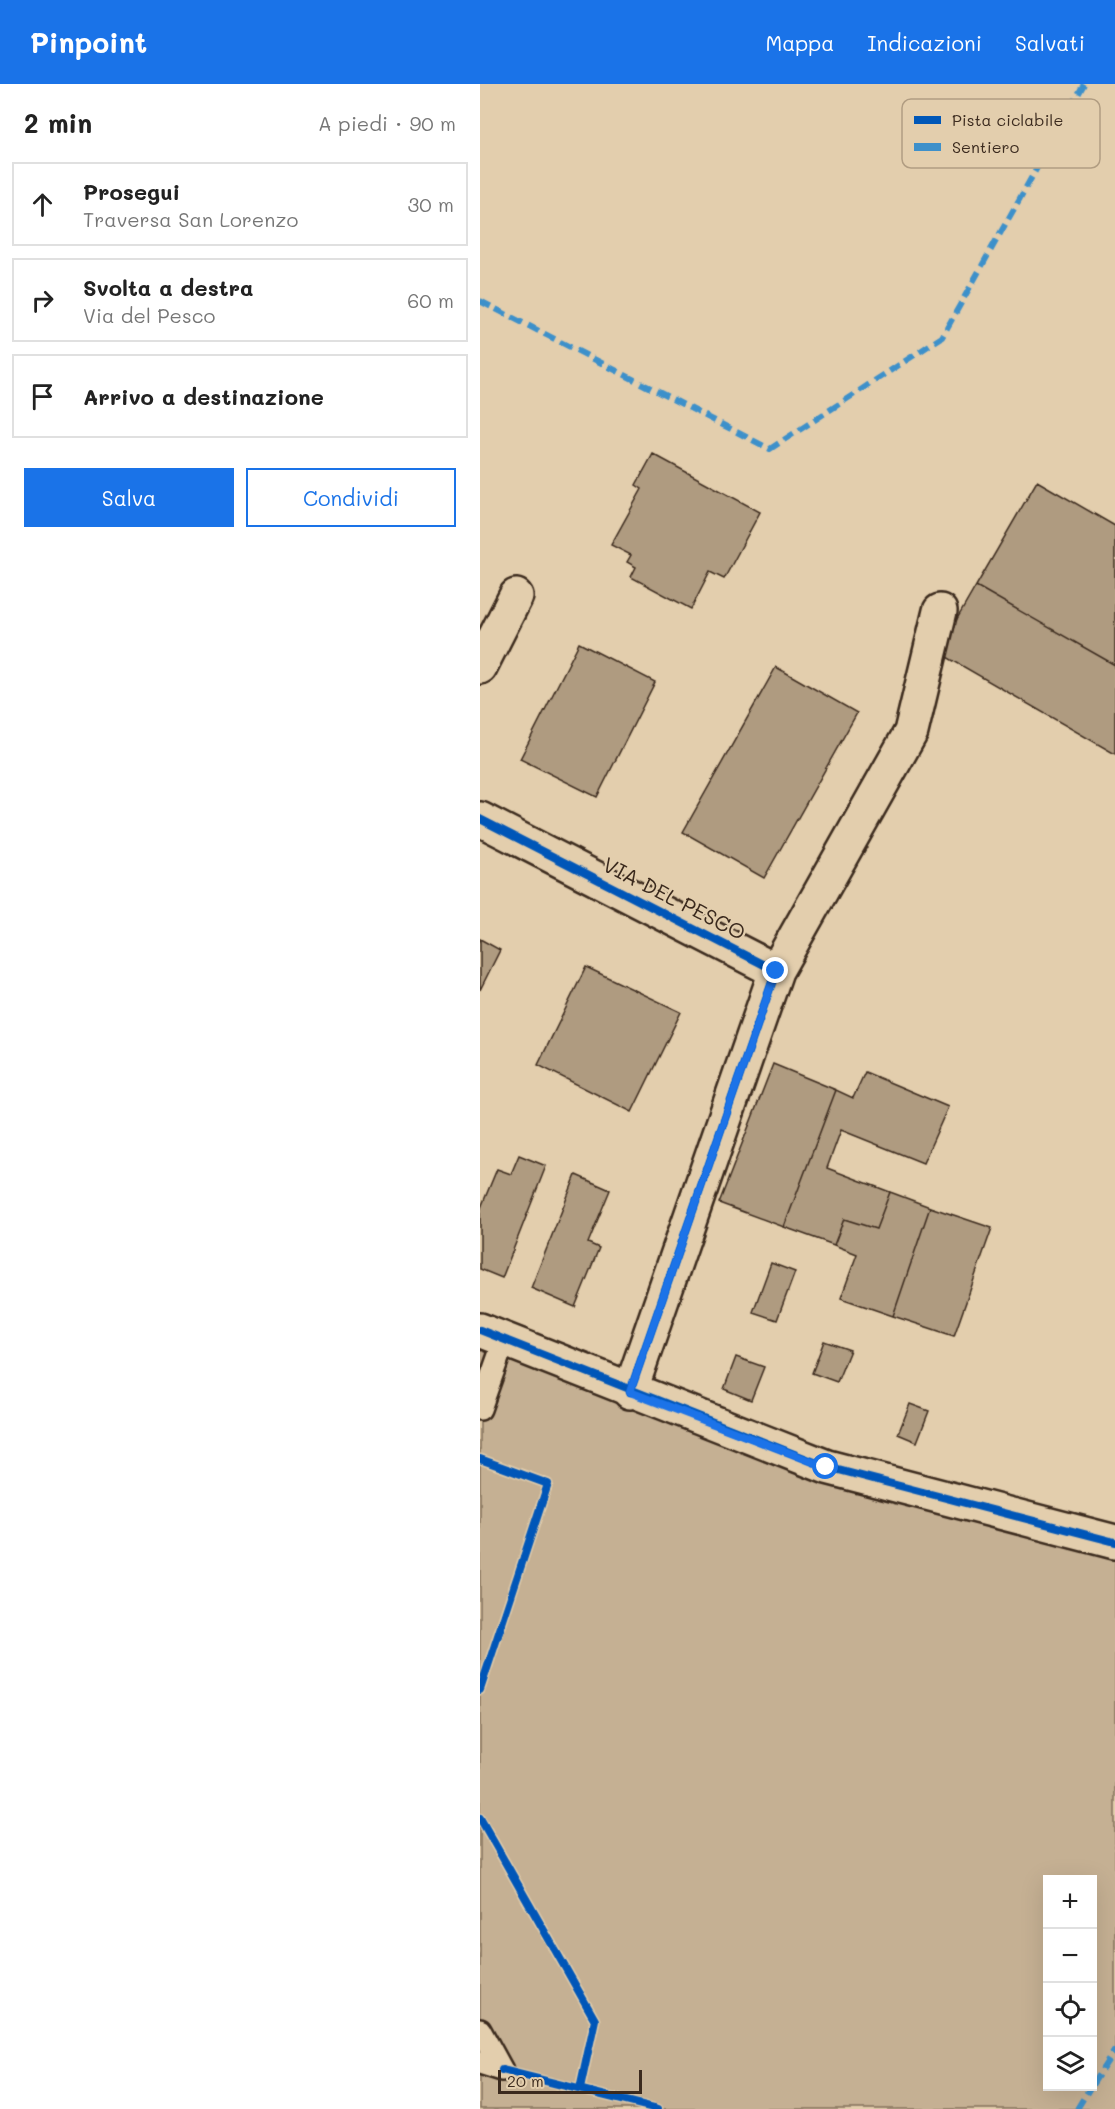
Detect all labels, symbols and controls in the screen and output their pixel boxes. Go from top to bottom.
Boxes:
text: Pinpoint [30,24,147,60]
text: Mappa [766,29,834,56]
text: Indicazioni [867,29,982,56]
text: Salvati [1015,29,1085,56]
legend [902,99,1100,168]
text: 2 min [24,106,92,140]
text: Pista ciclabile [952,109,1063,130]
text: A piedi · 90 m [318,110,456,136]
text: Sentiero [952,136,1019,157]
text: Prosegui [83,177,180,206]
icon: ahead [26,188,59,221]
text: 30 m [408,191,454,217]
text: Traversa San Lorenzo [83,206,298,232]
text: Svolta a destra [83,273,253,302]
icon: right [26,284,59,317]
text: 60 m [407,287,454,313]
text: Via del Pesco [83,302,215,328]
icon: arrive [26,380,59,413]
text: Arrivo a destinazione [83,382,324,411]
button: Salva [24,468,234,527]
button: Condividi [246,468,456,527]
street label: VIA DEL PESCO [599,850,751,945]
route end [762,957,788,983]
route start [812,1453,838,1479]
map controls [1043,1875,1097,2091]
button: + [1043,1875,1097,1929]
button: − [1043,1929,1097,1983]
button: locate [1043,1983,1097,2037]
button: layers [1043,2037,1097,2091]
scale bar [498,2067,642,2094]
text: 20 m [507,2070,544,2091]

